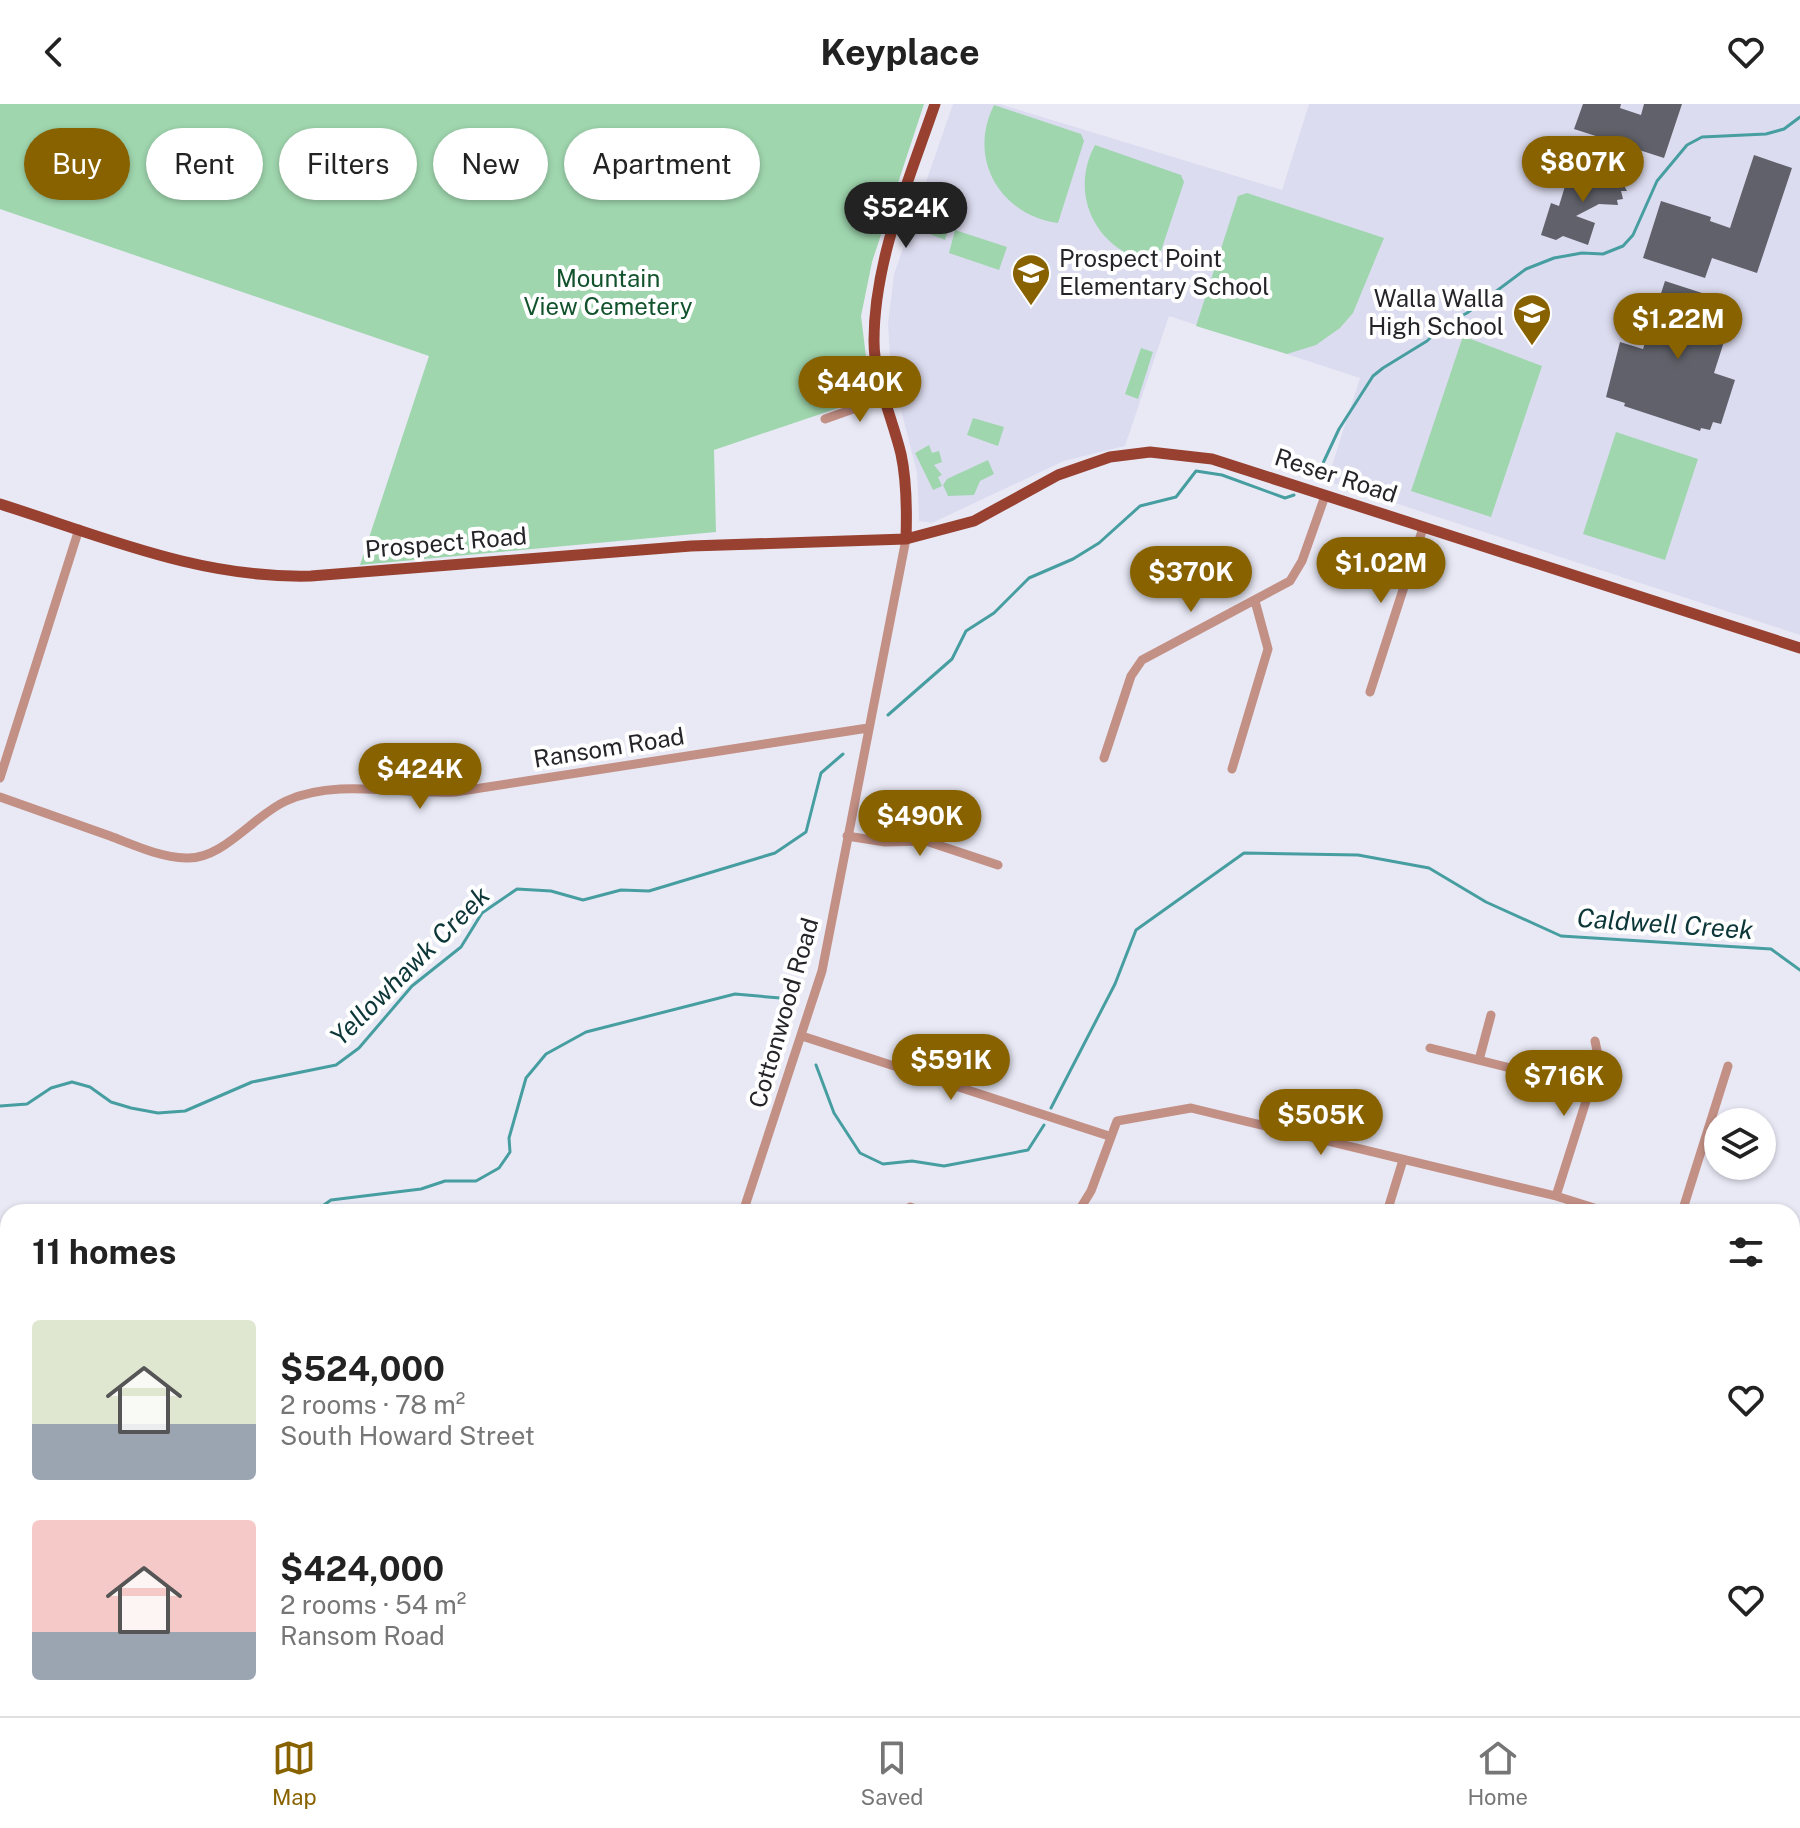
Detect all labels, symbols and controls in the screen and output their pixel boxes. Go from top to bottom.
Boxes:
icon: back [32,30,76,74]
icon: heart [1724,30,1768,74]
text: Keyplace [820,31,980,73]
chip: Buy [24,128,130,200]
chip: Rent [146,128,263,200]
chip: Filters [279,128,417,200]
chip: New [433,128,548,200]
chip: Apartment [564,128,760,200]
pin: $807K [1527,136,1639,204]
text: $807K [1540,146,1626,177]
pin: $524K [850,182,962,250]
text: $524K [862,192,950,223]
place label: Prospect Point Elementary School [1059,244,1270,300]
school or university icon: Prospect Point Elementary School [1010,252,1052,307]
park label: Mountain View Cemetery [523,264,693,320]
place label: Walla Walla High School [1368,284,1504,340]
school or university icon: Walla Walla High School [1511,292,1553,347]
pin: $1.22M [1613,293,1743,361]
text: $1.22M [1631,303,1725,334]
pin: $440K [804,356,916,424]
text: $440K [816,366,904,397]
street label: Reser Road [1272,442,1401,508]
street label: Prospect Road [364,521,528,563]
pin: $1.02M [1316,537,1446,605]
pin: $370K [1135,546,1247,614]
text: $1.02M [1335,547,1427,578]
text: $370K [1148,556,1234,587]
street label: Ransom Road [532,721,686,773]
pin: $424K [364,743,476,811]
text: $424K [377,753,463,784]
pin: $490K [864,790,976,858]
text: $490K [876,800,964,831]
water label: Yellowhawk Creek [324,880,496,1052]
water label: Caldwell Creek [1576,902,1754,945]
street label: Cottonwood Road [743,915,824,1111]
pin: $591K [895,1034,1007,1102]
text: $591K [910,1044,992,1075]
pin: $716K [1508,1050,1620,1118]
text: $716K [1523,1060,1605,1091]
pin: $505K [1265,1089,1377,1157]
text: $505K [1277,1099,1365,1130]
map controls [1704,1108,1776,1180]
button: layers [1704,1108,1776,1180]
icon: filters [1724,1230,1768,1274]
text: 11 homes [32,1232,176,1272]
text: $524,000 [280,1349,445,1389]
icon: home [96,1352,192,1448]
icon: heart [1724,1378,1768,1422]
text: 2 rooms · 78 m² [280,1389,465,1420]
text: South Howard Street [280,1420,535,1451]
text: $424,000 [280,1549,444,1589]
icon: home [96,1552,192,1648]
icon: heart [1724,1578,1768,1622]
text: 2 rooms · 54 m² [280,1589,466,1620]
text: Ransom Road [280,1620,445,1651]
tab: Map [272,1736,317,1810]
tab: Saved [861,1736,923,1810]
tab: Home [1467,1736,1528,1810]

